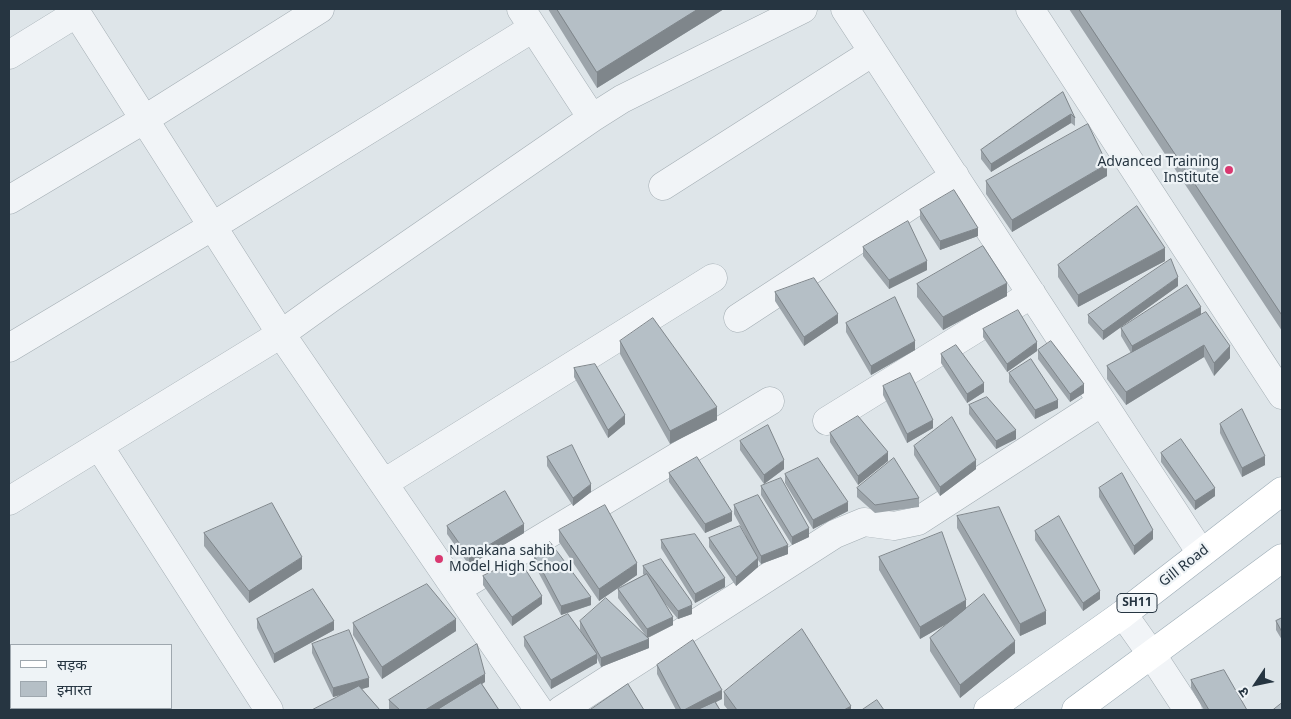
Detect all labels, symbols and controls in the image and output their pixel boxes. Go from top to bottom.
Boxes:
place label: Advanced Training Institute [1097,154,1219,186]
marker: Advanced Training Institute [1223,164,1235,176]
street label: Gill Road [1156,541,1212,591]
place label: Nanakana sahib Model High School [449,543,572,576]
marker: Nanakana sahib Model High School [433,553,445,565]
road number: SH11 [1117,594,1157,612]
legend [10,644,172,709]
text: सड़क [57,654,87,674]
north arrow [1231,659,1281,709]
text: इमारत [57,679,92,699]
text: उ [1233,684,1253,701]

